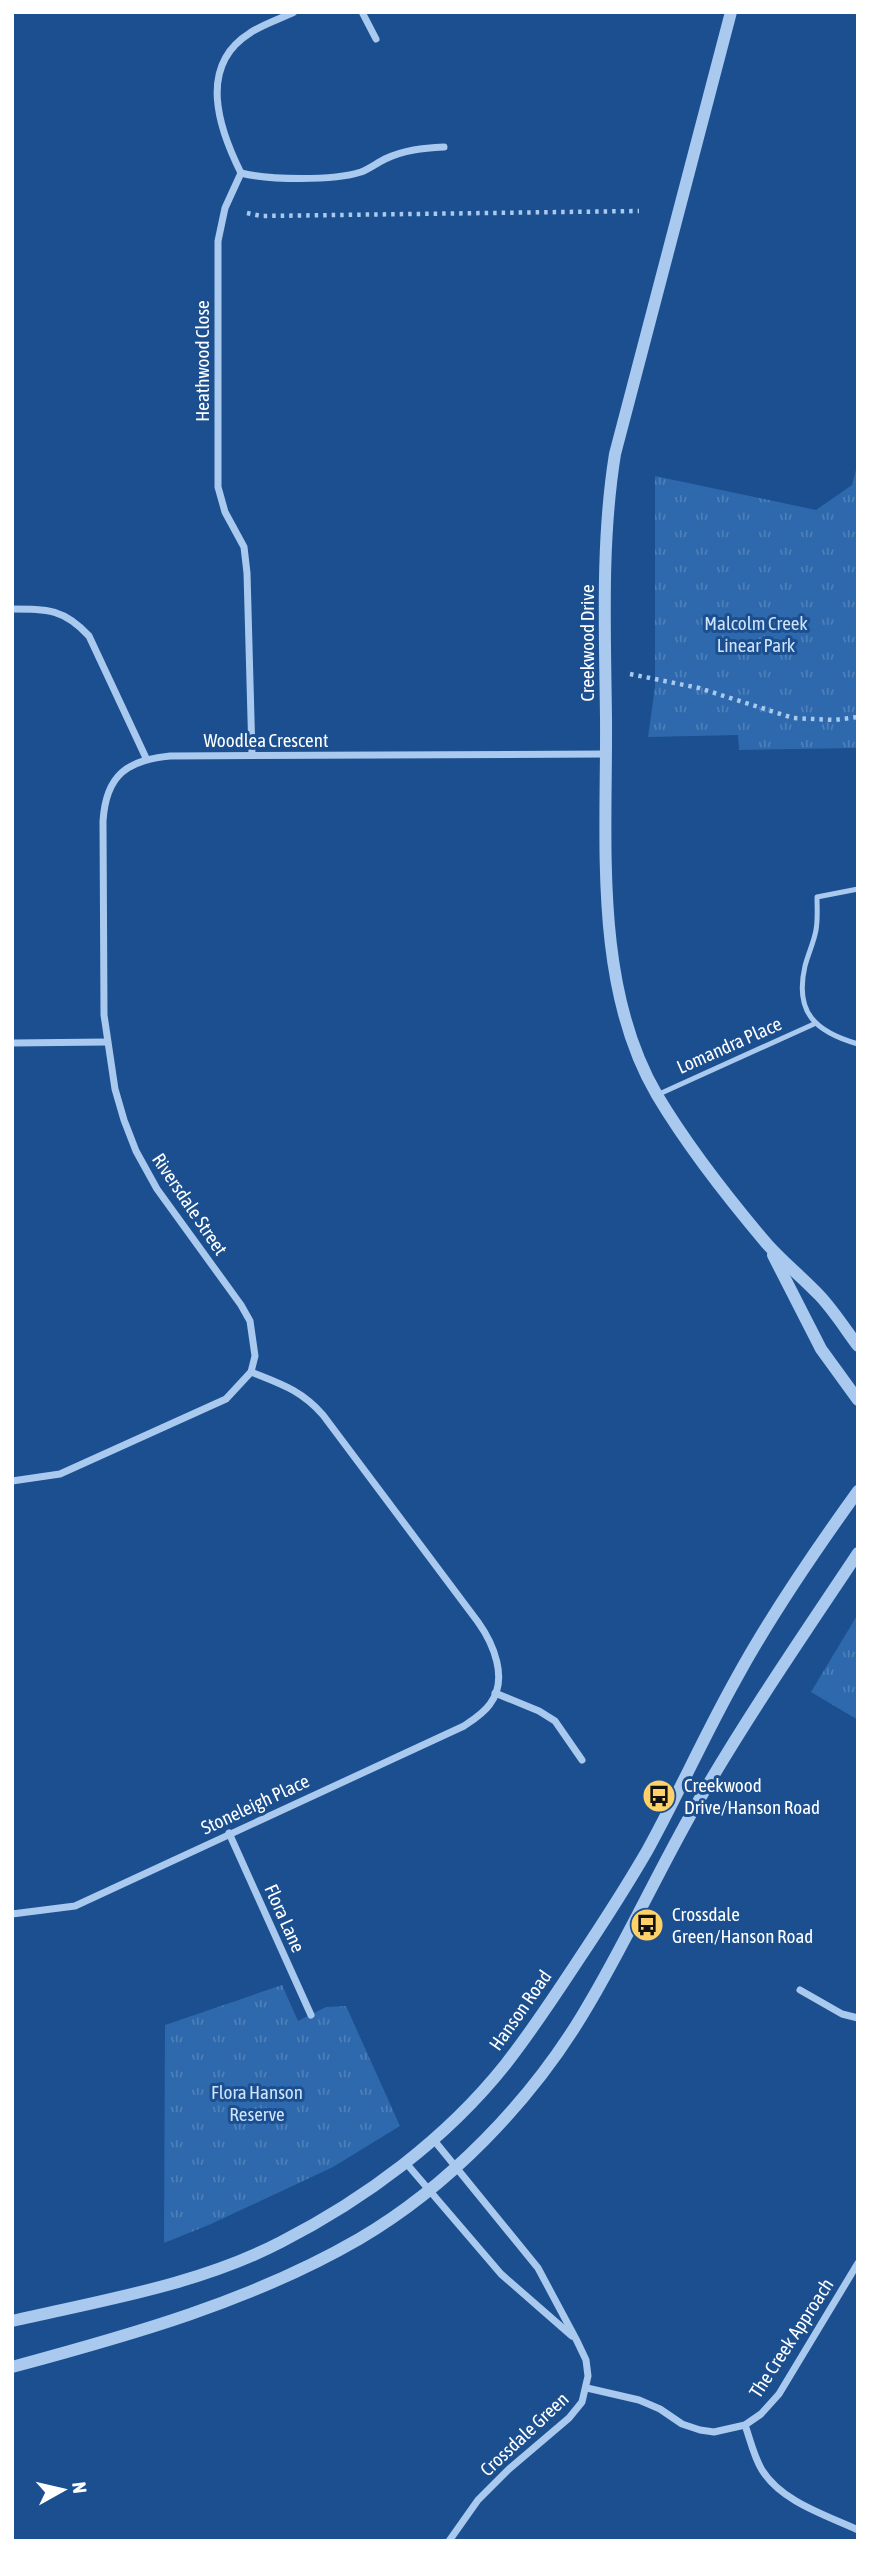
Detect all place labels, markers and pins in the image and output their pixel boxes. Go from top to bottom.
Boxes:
place label: Creekwood Drive/Hanson Road [684,1774,820,1818]
bus stop icon: Creekwood Drive/Hanson Road [640,1777,678,1815]
place label: Crossdale Green/Hanson Road [672,1903,813,1947]
bus stop icon: Crossdale Green/Hanson Road [628,1906,666,1944]

